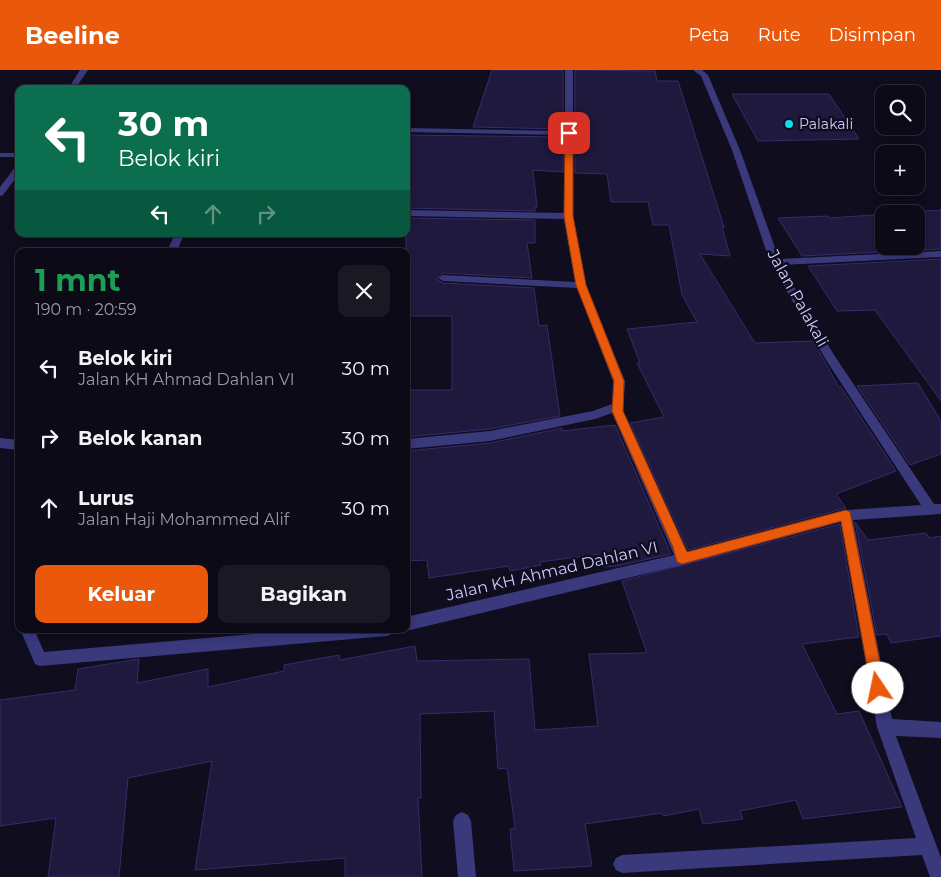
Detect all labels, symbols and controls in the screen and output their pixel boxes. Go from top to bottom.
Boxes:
text: Beeline [25,21,120,50]
text: Peta [689,24,730,46]
text: Rute [758,24,801,46]
text: Disimpan [829,24,916,46]
map controls [875,85,925,255]
button: search [875,85,925,135]
text: 30 m [118,102,209,145]
icon: left [35,105,100,170]
pin [548,112,590,154]
place label: Palakali [799,115,853,133]
marker: Palakali [783,118,795,130]
icon: arrive [555,119,583,147]
text: Belok kiri [118,145,220,172]
button: + [875,145,925,195]
icon: left [146,200,174,228]
icon: ahead [199,200,227,228]
icon: right [252,200,280,228]
button: − [875,205,925,255]
street label: Jalan Palakali [763,245,833,350]
text: 1 mnt [35,262,121,299]
button: close [338,265,390,317]
text: 190 m · 20:59 [35,300,137,319]
text: Belok kiri [78,347,173,370]
icon: left [35,354,63,382]
text: 30 m [342,357,390,380]
text: Jalan KH Ahmad Dahlan VI [78,370,295,389]
icon: right [35,424,63,452]
text: Belok kanan [78,427,202,450]
text: 30 m [342,427,390,450]
text: Lurus [78,487,134,510]
icon: ahead [35,494,63,522]
text: 30 m [342,497,390,520]
text: Jalan Haji Mohammed Alif [78,510,289,529]
street label: Jalan KH Ahmad Dahlan VI [443,537,660,605]
button: Keluar [35,565,208,623]
button: Bagikan [218,565,390,623]
position arrow [851,661,903,713]

